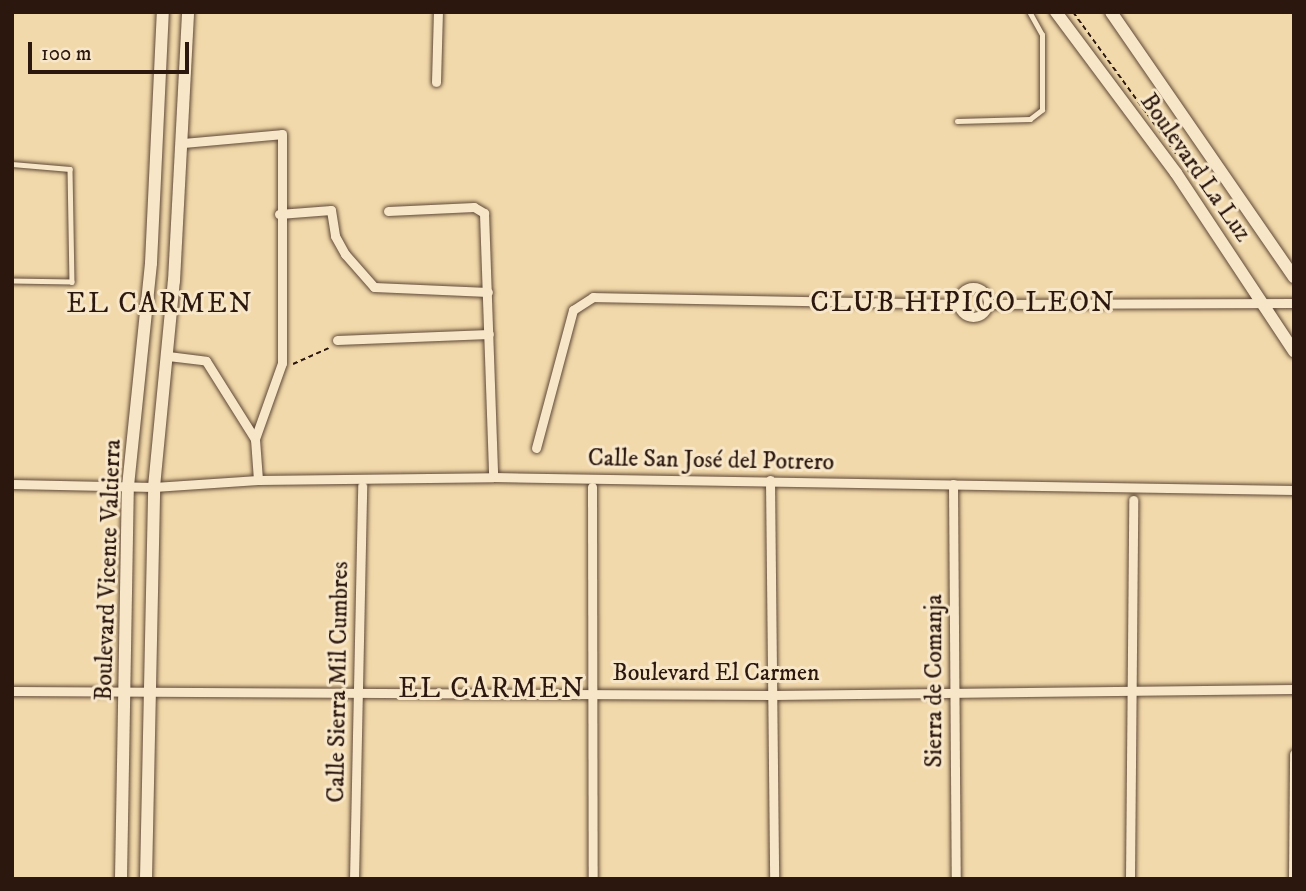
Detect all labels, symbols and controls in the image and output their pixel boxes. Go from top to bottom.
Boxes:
scale bar [32,28,192,72]
text: 100 m [41,41,92,67]
street label: Boulevard La Luz [1133,88,1257,248]
district label: CLUB HIPICO LEON [812,286,1114,320]
district label: EL CARMEN [67,287,253,321]
street label: Boulevard Vicente Valtierra [90,439,128,701]
street label: Calle San José del Potrero [588,444,834,478]
street label: Calle Sierra Mil Cumbres [322,561,356,803]
street label: Sierra de Comanja [921,594,949,768]
street label: Boulevard El Carmen [612,660,820,688]
district label: EL CARMEN [399,672,585,706]

